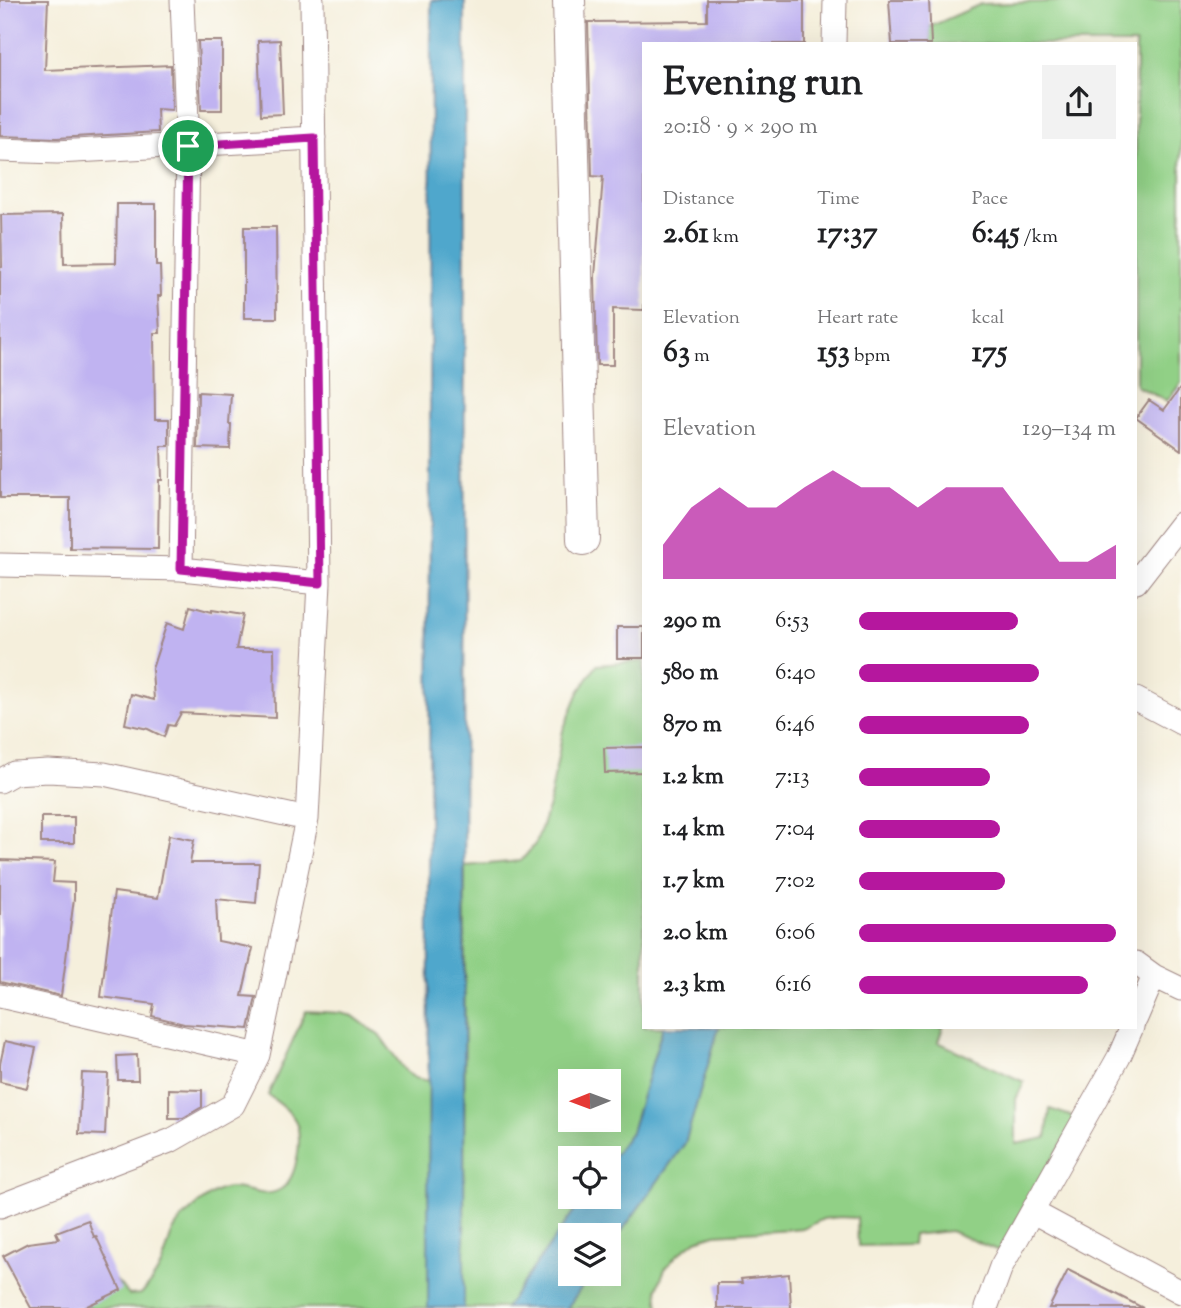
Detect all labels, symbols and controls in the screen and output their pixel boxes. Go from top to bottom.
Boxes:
text: Evening run [663,58,863,112]
button: share [1042,65,1116,139]
text: 20:18 · 9 × 290 m [663,111,818,144]
pin [158,116,218,176]
icon: arrive [169,127,207,165]
text: Distance [663,186,735,213]
text: Time [817,186,860,213]
text: Pace [972,186,1008,213]
text: 2.61 [663,213,709,256]
text: 17:37 [817,213,878,256]
text: 6:45 [972,213,1019,256]
text: km [709,224,739,251]
text: /km [1019,224,1058,251]
text: Elevation [663,305,740,332]
text: Heart rate [817,305,898,332]
text: kcal [972,305,1004,332]
text: 63 [663,332,690,375]
text: 153 [817,332,850,375]
text: 175 [972,332,1007,375]
text: m [690,343,710,370]
text: bpm [850,343,890,370]
text: Elevation [663,413,756,446]
text: 129–134 m [1022,413,1116,446]
text: 290 m [663,605,721,638]
text: 6:53 [775,605,809,638]
text: 580 m [663,657,718,690]
text: 6:40 [775,657,816,690]
text: 870 m [663,709,722,742]
text: 6:46 [775,709,815,742]
text: 1.2 km [663,761,724,794]
text: 7:13 [775,761,810,794]
text: 1.4 km [663,813,725,846]
text: 7:04 [775,813,815,846]
text: 1.7 km [663,865,725,898]
text: 7:02 [775,865,815,898]
text: 2.0 km [663,917,728,950]
text: 6:06 [775,917,816,950]
text: 2.3 km [663,969,725,1002]
text: 6:16 [775,969,811,1002]
north arrow [558,1069,621,1132]
map controls [558,1069,621,1286]
button: locate [558,1146,621,1209]
button: layers [558,1223,621,1286]

